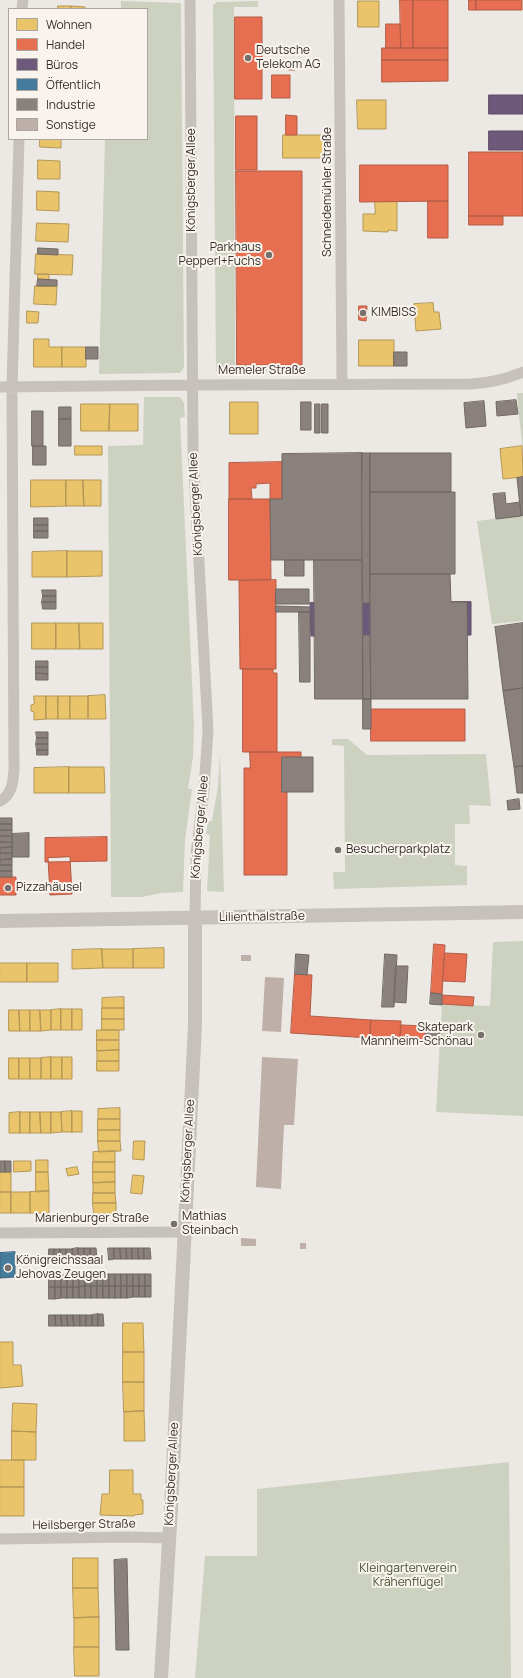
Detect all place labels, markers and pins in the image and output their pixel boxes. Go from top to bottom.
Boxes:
place label: Deutsche Telekom AG [256,44,320,72]
marker: Deutsche Telekom AG [243,53,253,63]
place label: Parkhaus Pepperl+Fuchs [178,241,261,269]
marker: Parkhaus Pepperl+Fuchs [264,250,274,260]
place label: KIMBISS [371,306,416,320]
marker: KIMBISS [358,308,368,318]
place label: Besucherparkplatz [346,843,451,857]
marker: Besucherparkplatz [333,845,343,855]
place label: Pizzahäusel [16,881,82,895]
marker: Pizzahäusel [3,883,13,893]
place label: Skatepark Mannheim-Schönau [361,1021,473,1049]
marker: Skatepark Mannheim-Schönau [476,1030,486,1040]
place label: Mathias Steinbach [182,1210,238,1238]
marker: Mathias Steinbach [169,1219,179,1229]
place label: Königreichssaal Jehovas Zeugen [16,1254,106,1282]
marker: Königreichssaal Jehovas Zeugen [3,1263,13,1273]

